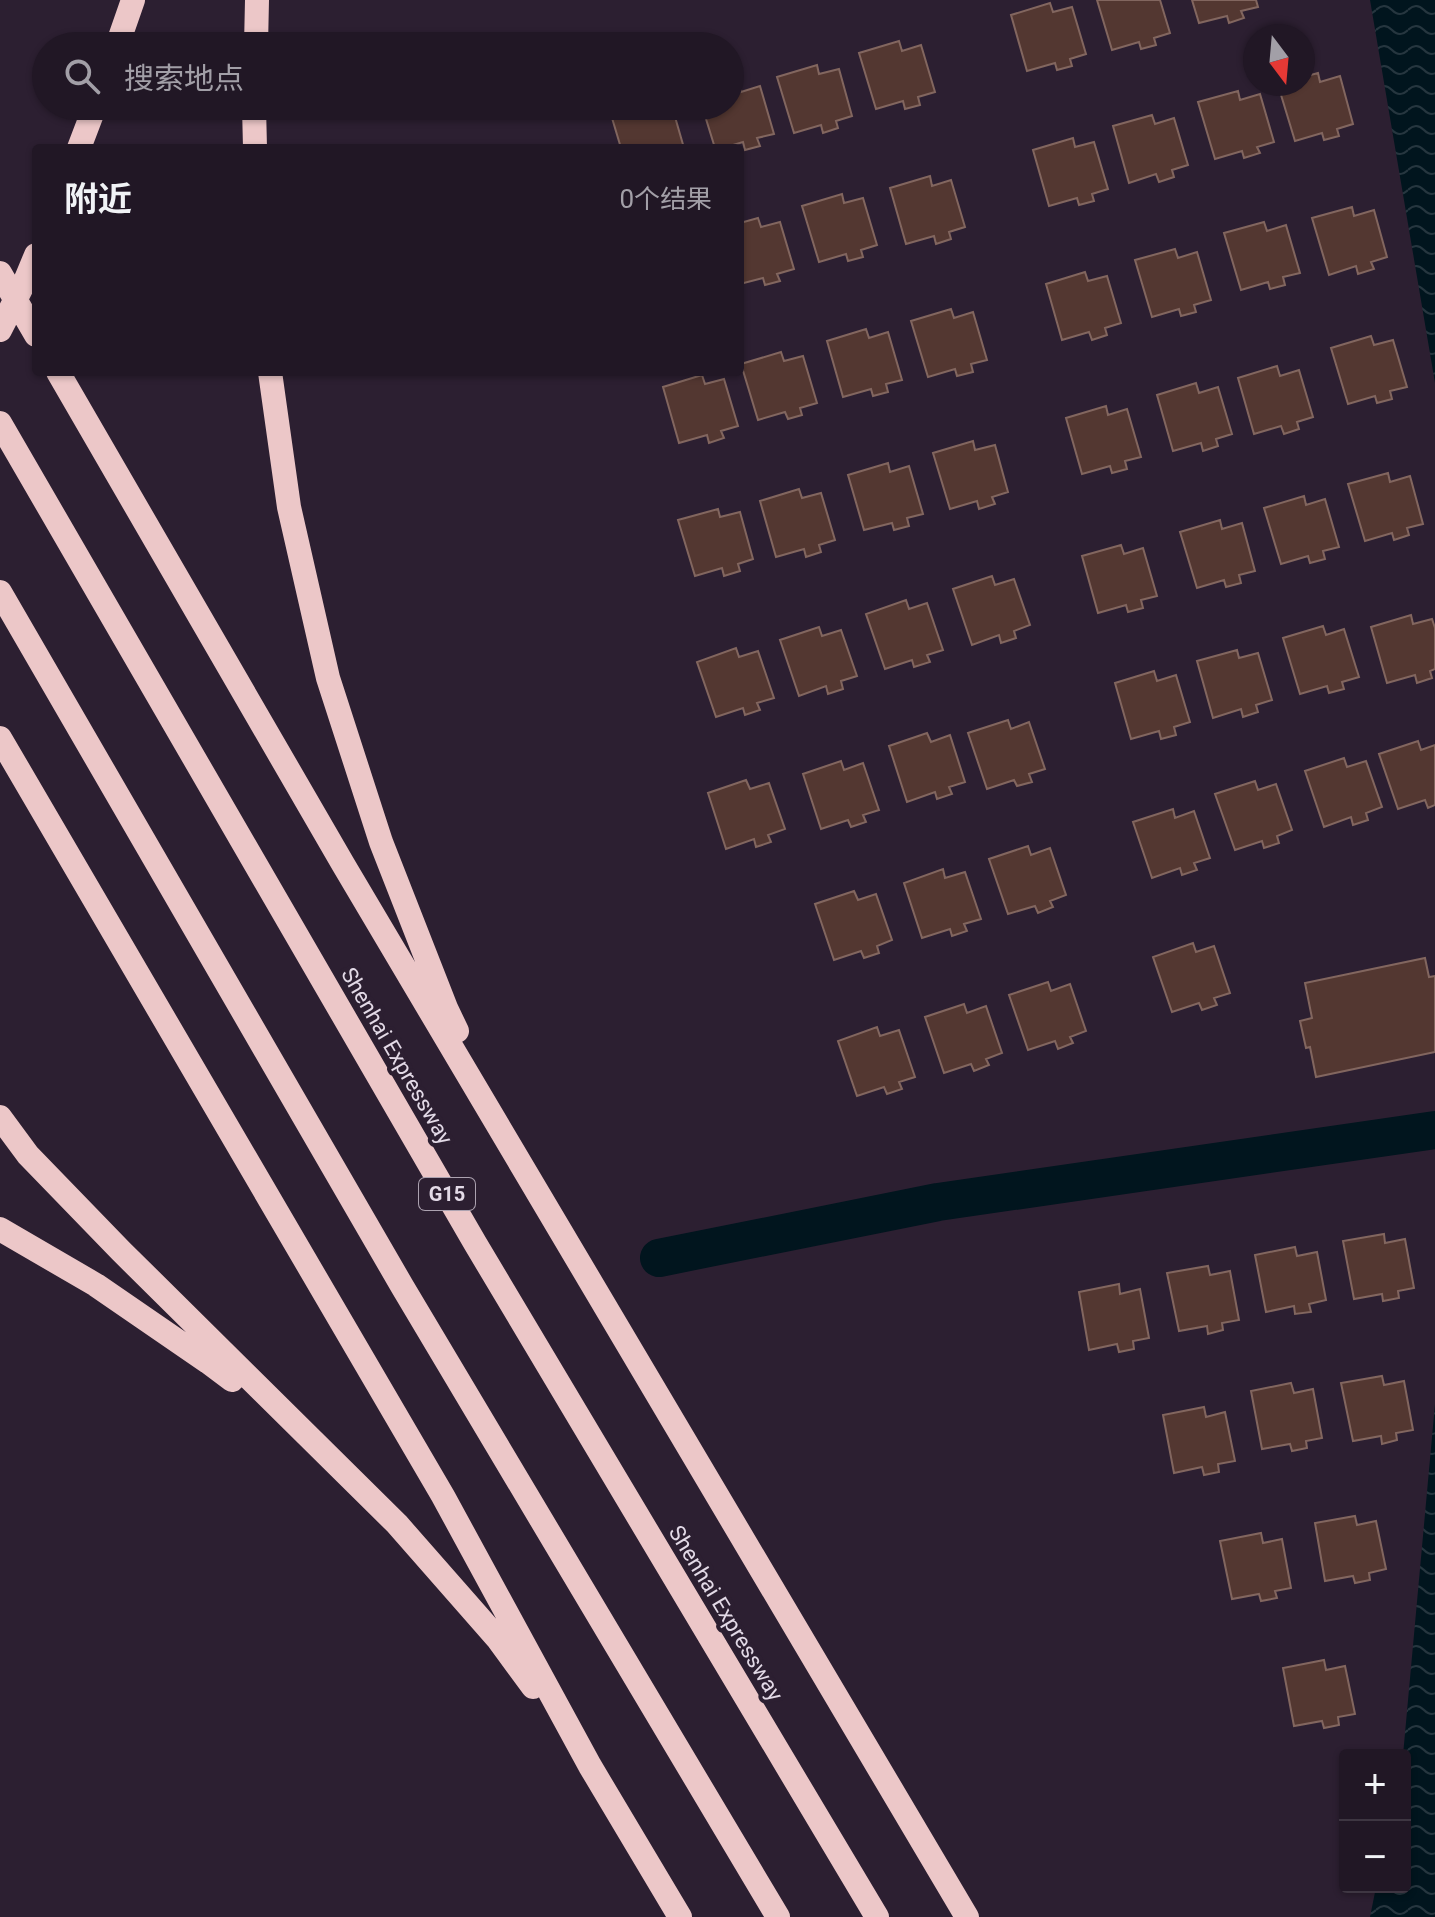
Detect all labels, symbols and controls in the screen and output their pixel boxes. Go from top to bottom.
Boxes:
north arrow [1243,24,1315,96]
search box [32,32,744,120]
icon: search [60,54,104,98]
text: 搜索地点 [124,61,244,96]
text: 附近 [64,179,132,219]
text: 0个结果 [619,184,712,214]
street label: Shenhai Expressway [336,963,458,1149]
road number: G15 [419,1178,475,1210]
street label: Shenhai Expressway [664,1521,789,1706]
map controls [1339,1749,1411,1893]
button: + [1339,1749,1411,1821]
button: − [1339,1821,1411,1893]

